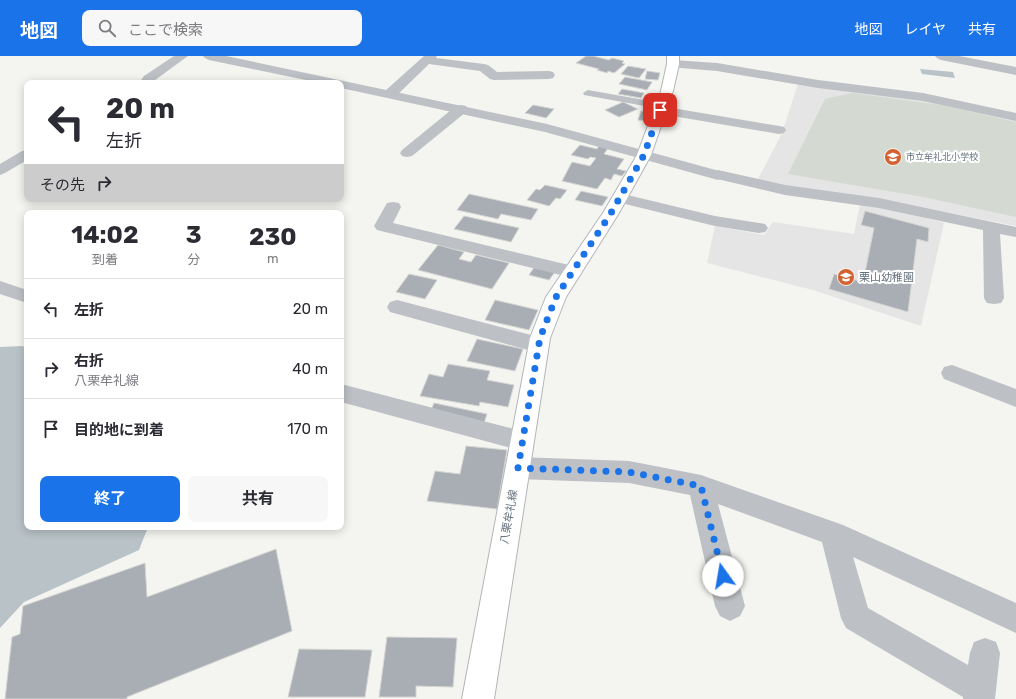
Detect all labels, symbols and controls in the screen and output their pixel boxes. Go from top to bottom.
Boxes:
search box [82,10,362,46]
icon: search [96,17,118,39]
text: 地図 [20,19,58,42]
text: ここで検索 [128,21,203,39]
text: 地図 [854,21,882,38]
text: レイヤ [904,21,946,38]
text: 共有 [968,21,996,38]
text: 20 m [106,92,175,125]
pin [643,93,677,127]
icon: left [40,96,92,148]
icon: arrive [649,99,671,121]
text: 左折 [106,130,142,152]
school or university icon: 市立牟礼北小学校 [883,147,903,167]
place label: 市立牟礼北小学校 [906,152,978,162]
icon: right [93,172,115,194]
text: その先 [40,176,85,194]
text: 14:02 [71,221,139,249]
text: 3 [186,221,202,249]
text: 230 [249,223,297,251]
text: m [267,251,279,266]
text: 到着 [92,252,118,267]
text: 分 [187,252,200,267]
school or university icon: 栗山幼稚園 [836,267,856,287]
place label: 栗山幼稚園 [859,271,914,284]
icon: left [40,298,62,320]
text: 20 m [293,300,328,318]
text: 左折 [74,301,104,319]
text: 右折 [74,352,104,370]
icon: right [40,358,62,380]
text: 40 m [292,360,328,378]
text: 八栗牟礼線 [74,373,139,388]
icon: arrive [40,418,62,440]
text: 170 m [287,420,328,438]
text: 目的地に到着 [74,421,164,439]
button: 終了 [40,476,180,522]
button: 共有 [188,476,328,522]
street label: 八栗牟礼線 [498,489,520,545]
position arrow [702,555,744,597]

